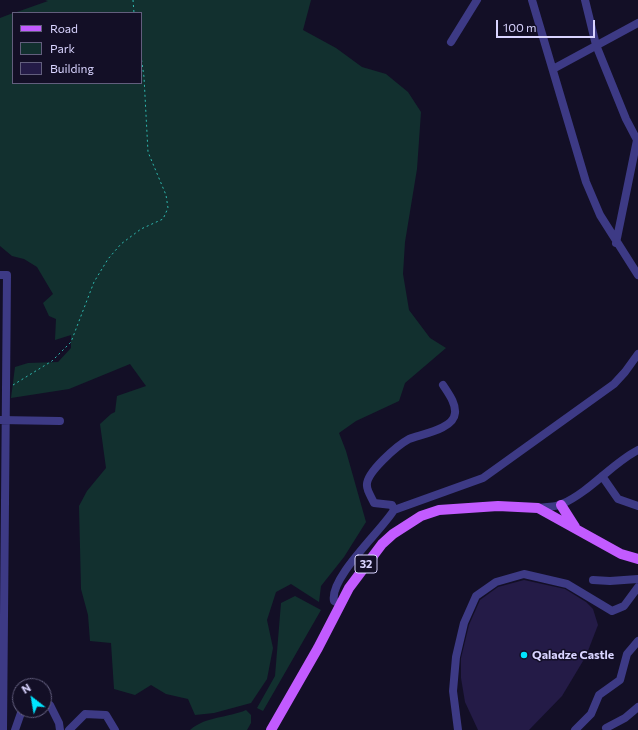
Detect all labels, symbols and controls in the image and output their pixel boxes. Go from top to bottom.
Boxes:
legend [12,12,142,84]
scale bar [498,12,597,38]
text: 100 m [503,20,537,34]
text: Road [50,21,78,35]
text: Park [50,41,75,55]
text: Building [50,61,94,75]
road number: 32 [355,555,377,573]
place label: Qaladze Castle [532,648,614,662]
marker: Qaladze Castle [519,650,529,660]
north arrow [12,678,52,718]
text: N [19,680,33,696]

